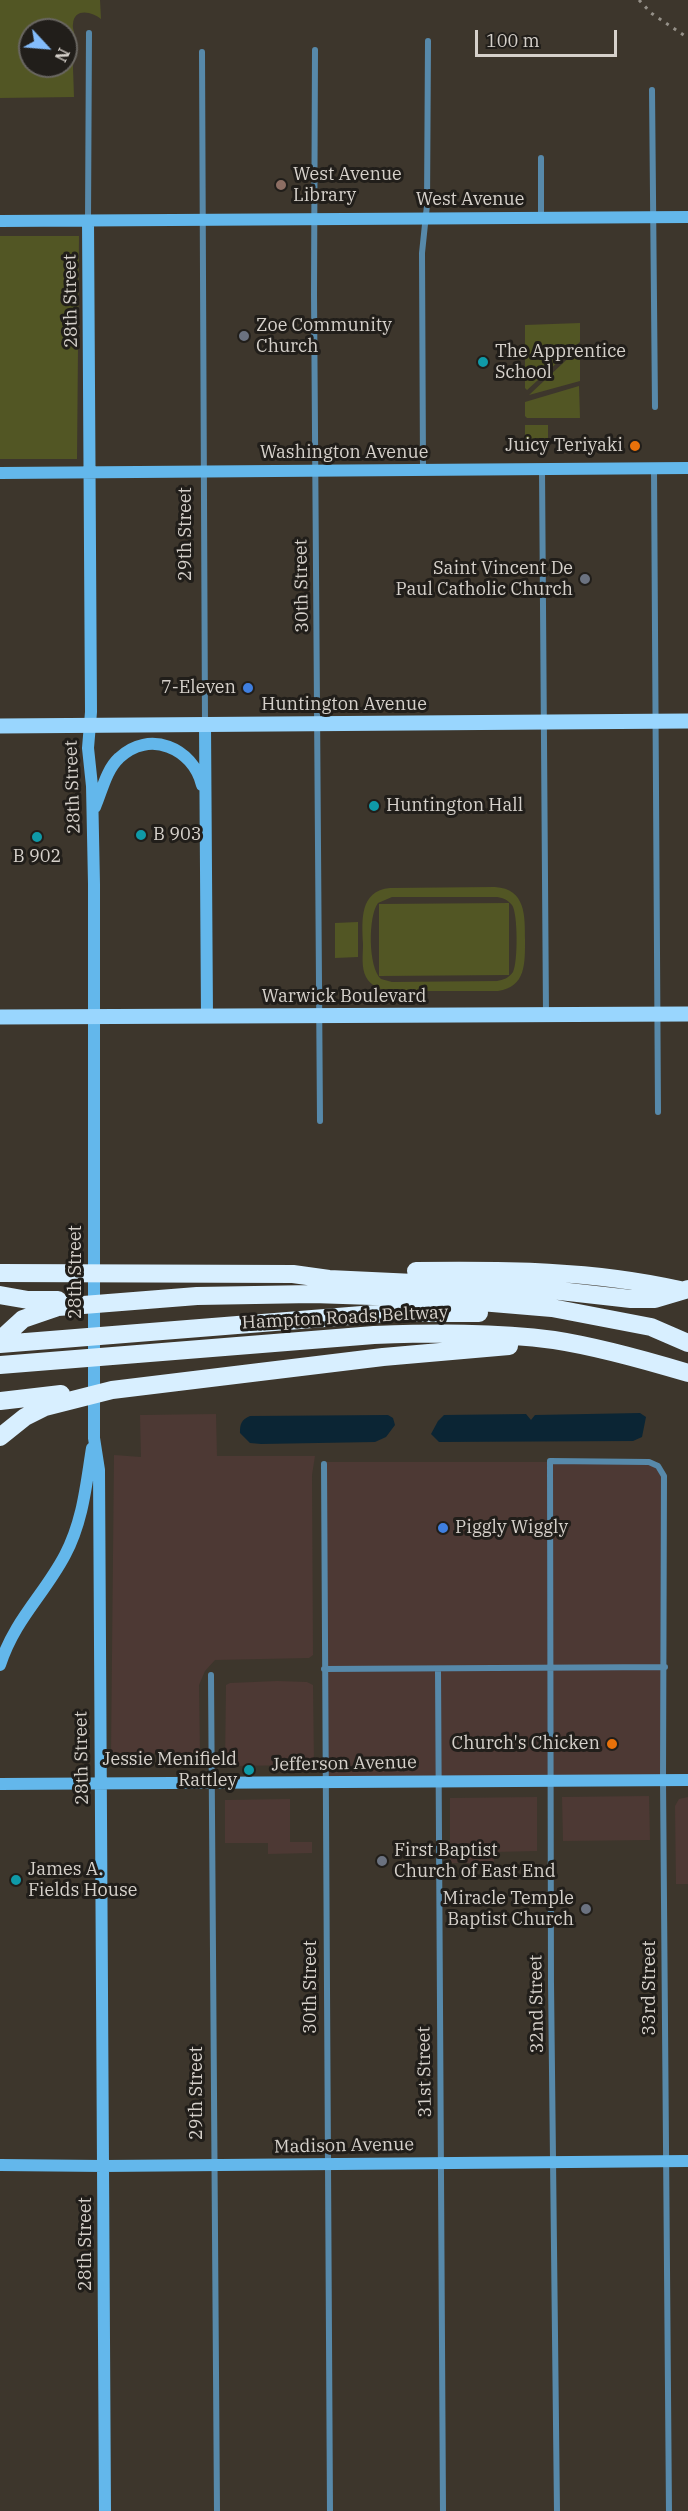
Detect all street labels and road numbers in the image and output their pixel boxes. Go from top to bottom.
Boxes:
street label: West Avenue [416,189,524,211]
street label: 28th Street [59,254,83,348]
street label: Washington Avenue [260,442,428,464]
street label: 29th Street [175,487,197,581]
street label: 30th Street [290,539,314,633]
street label: Huntington Avenue [261,694,427,716]
street label: 28th Street [61,740,85,834]
street label: Warwick Boulevard [262,986,426,1008]
street label: 28th Street [65,1225,87,1319]
street label: Hampton Roads Beltway [241,1302,449,1334]
street label: 28th Street [70,1711,94,1805]
street label: Jefferson Avenue [271,1752,417,1776]
street label: 30th Street [300,1940,322,2034]
street label: 33rd Street [639,1940,661,2036]
street label: 32nd Street [525,1954,549,2054]
street label: 31st Street [413,2026,437,2118]
street label: 29th Street [186,2046,208,2140]
street label: Madison Avenue [274,2134,414,2158]
street label: 28th Street [75,2197,97,2291]

